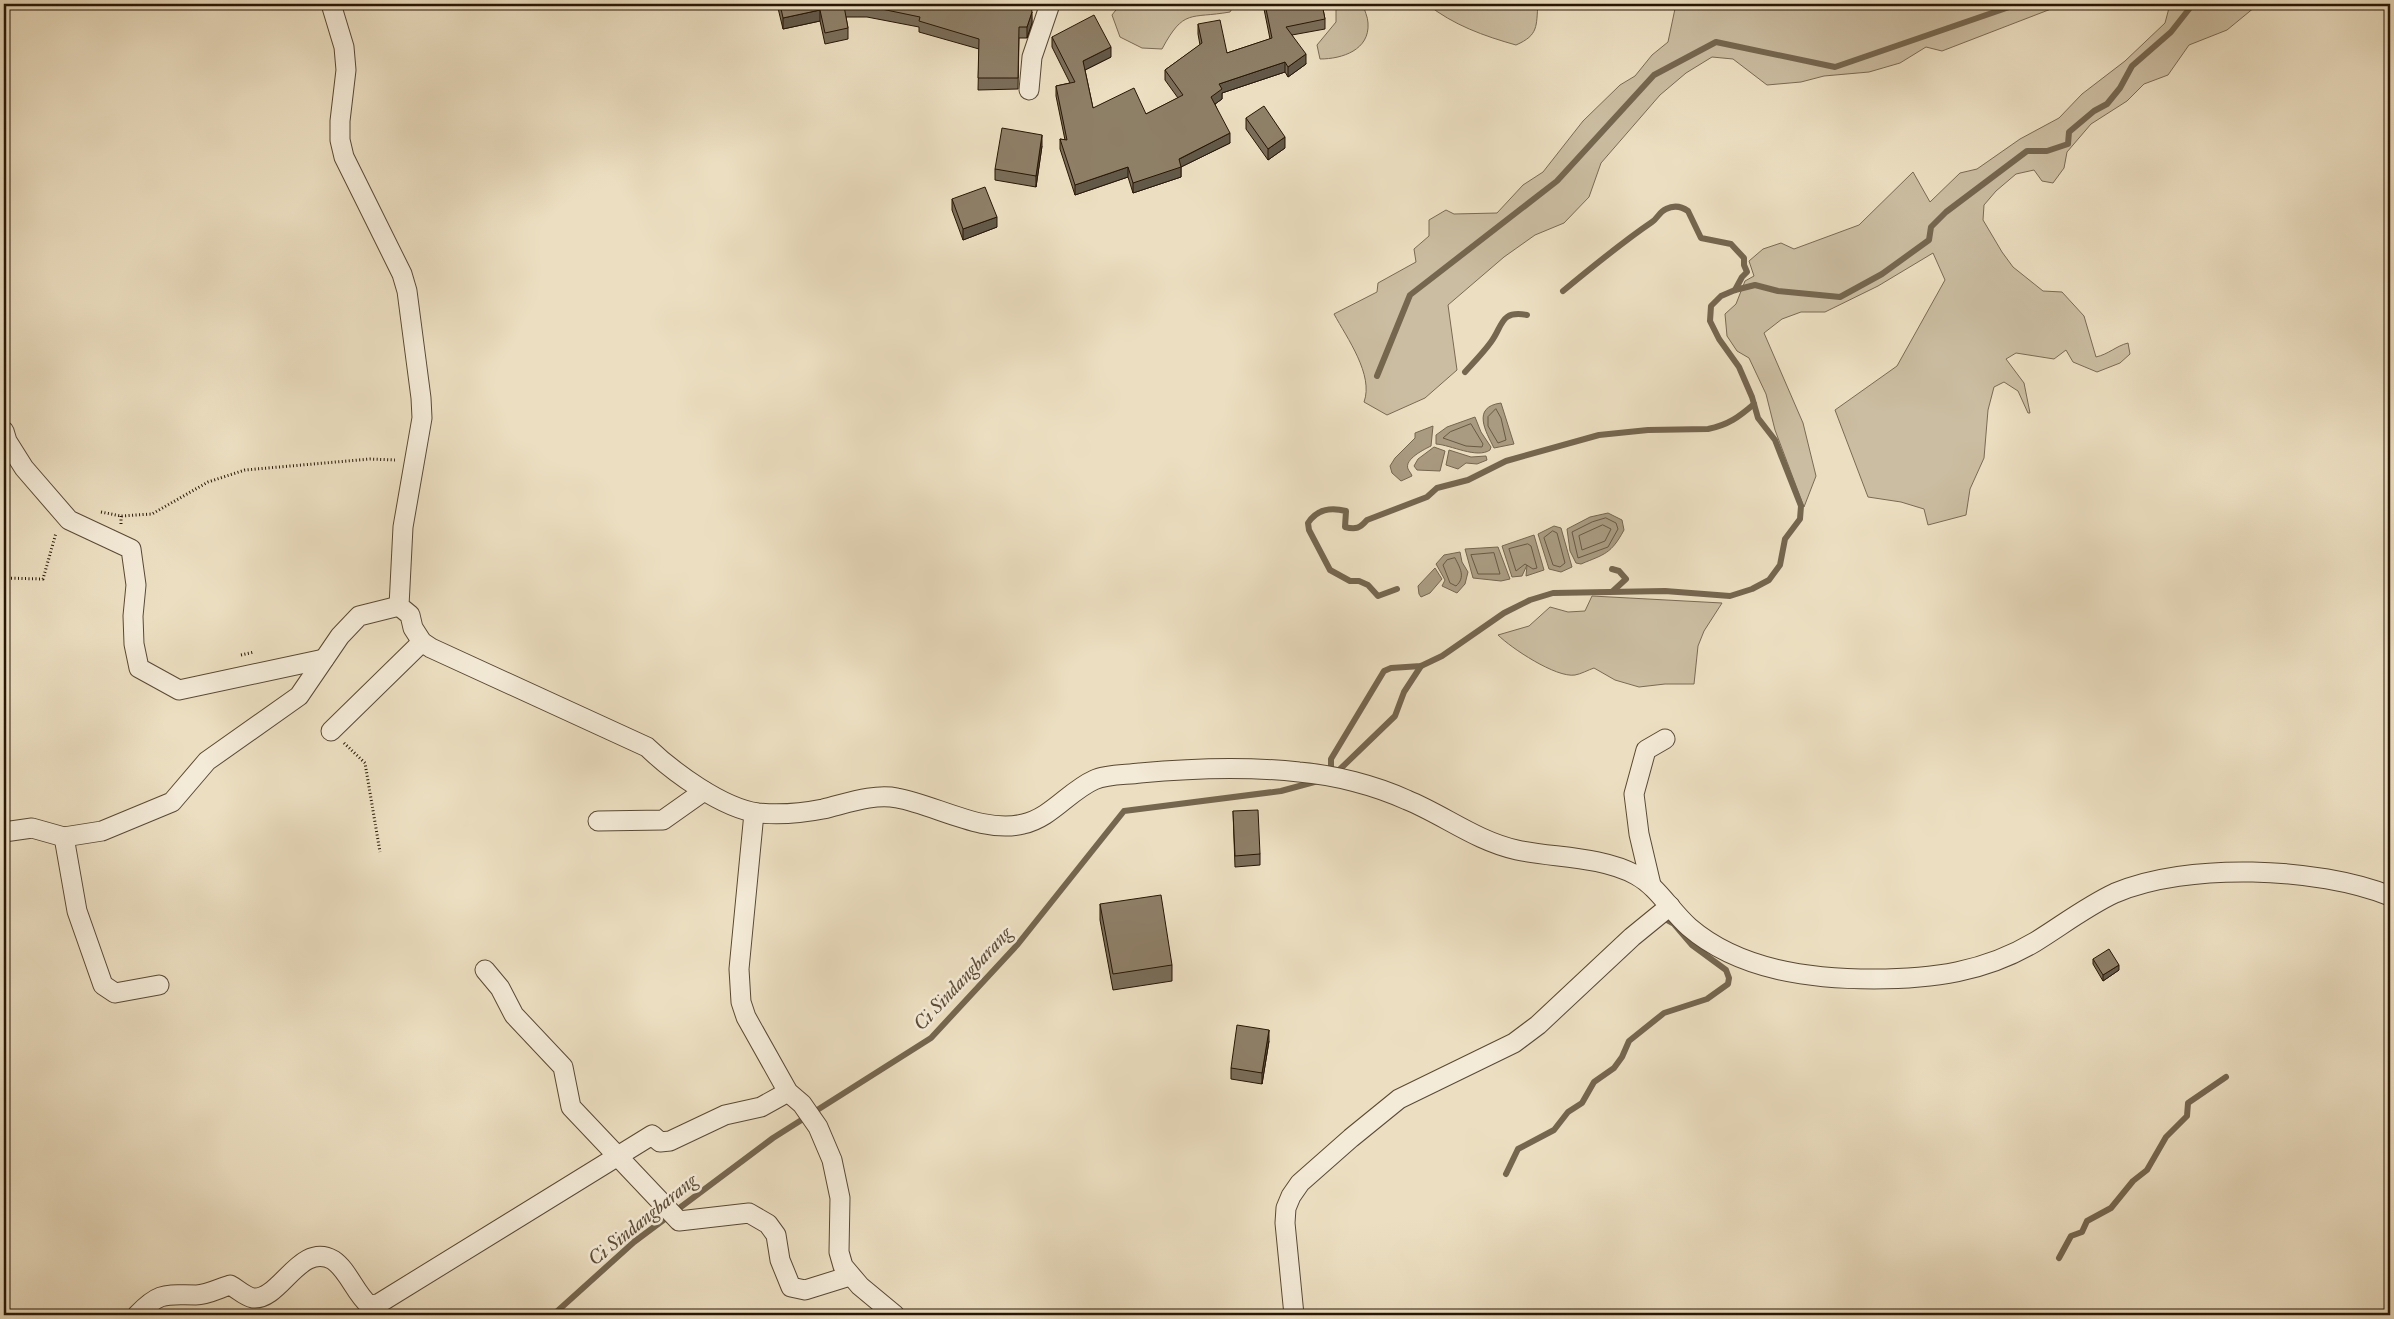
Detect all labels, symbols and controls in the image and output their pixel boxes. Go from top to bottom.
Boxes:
water label: Ci Sindangbarang [908,920,1018,1036]
water label: Ci Sindangbarang [582,1167,703,1271]

